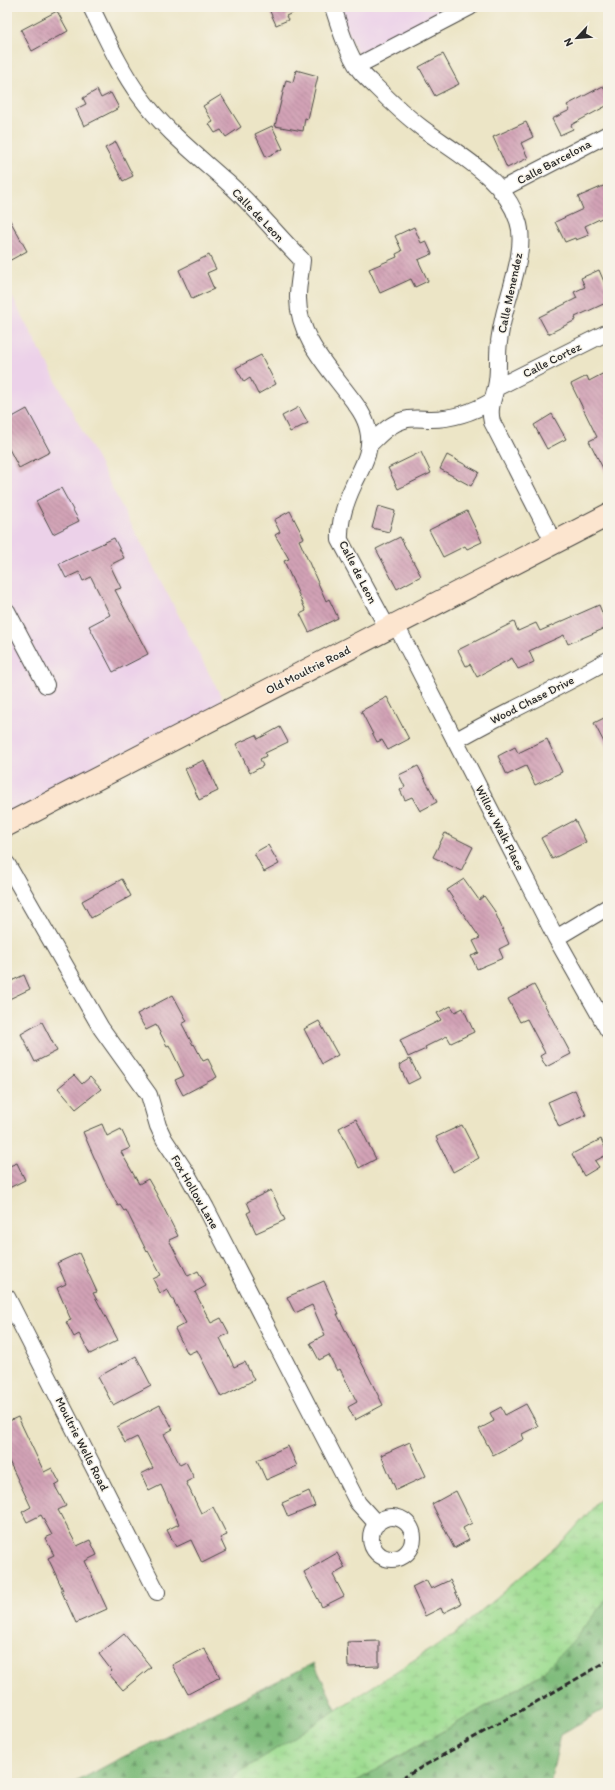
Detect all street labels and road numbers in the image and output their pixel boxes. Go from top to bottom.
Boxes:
street label: Calle Barcelona [515,136,594,187]
street label: Calle de Leon [229,185,287,245]
street label: Calle Menendez [495,251,525,334]
street label: Calle Cortez [521,339,584,381]
street label: Calle de Leon [336,538,380,606]
street label: Old Moultrie Road [263,642,353,697]
street label: Wood Chase Drive [488,673,577,727]
street label: Willow Walk Place [473,783,528,873]
street label: Fox Hollow Lane [168,1153,222,1232]
street label: Moultrie Wells Road [52,1395,112,1494]

